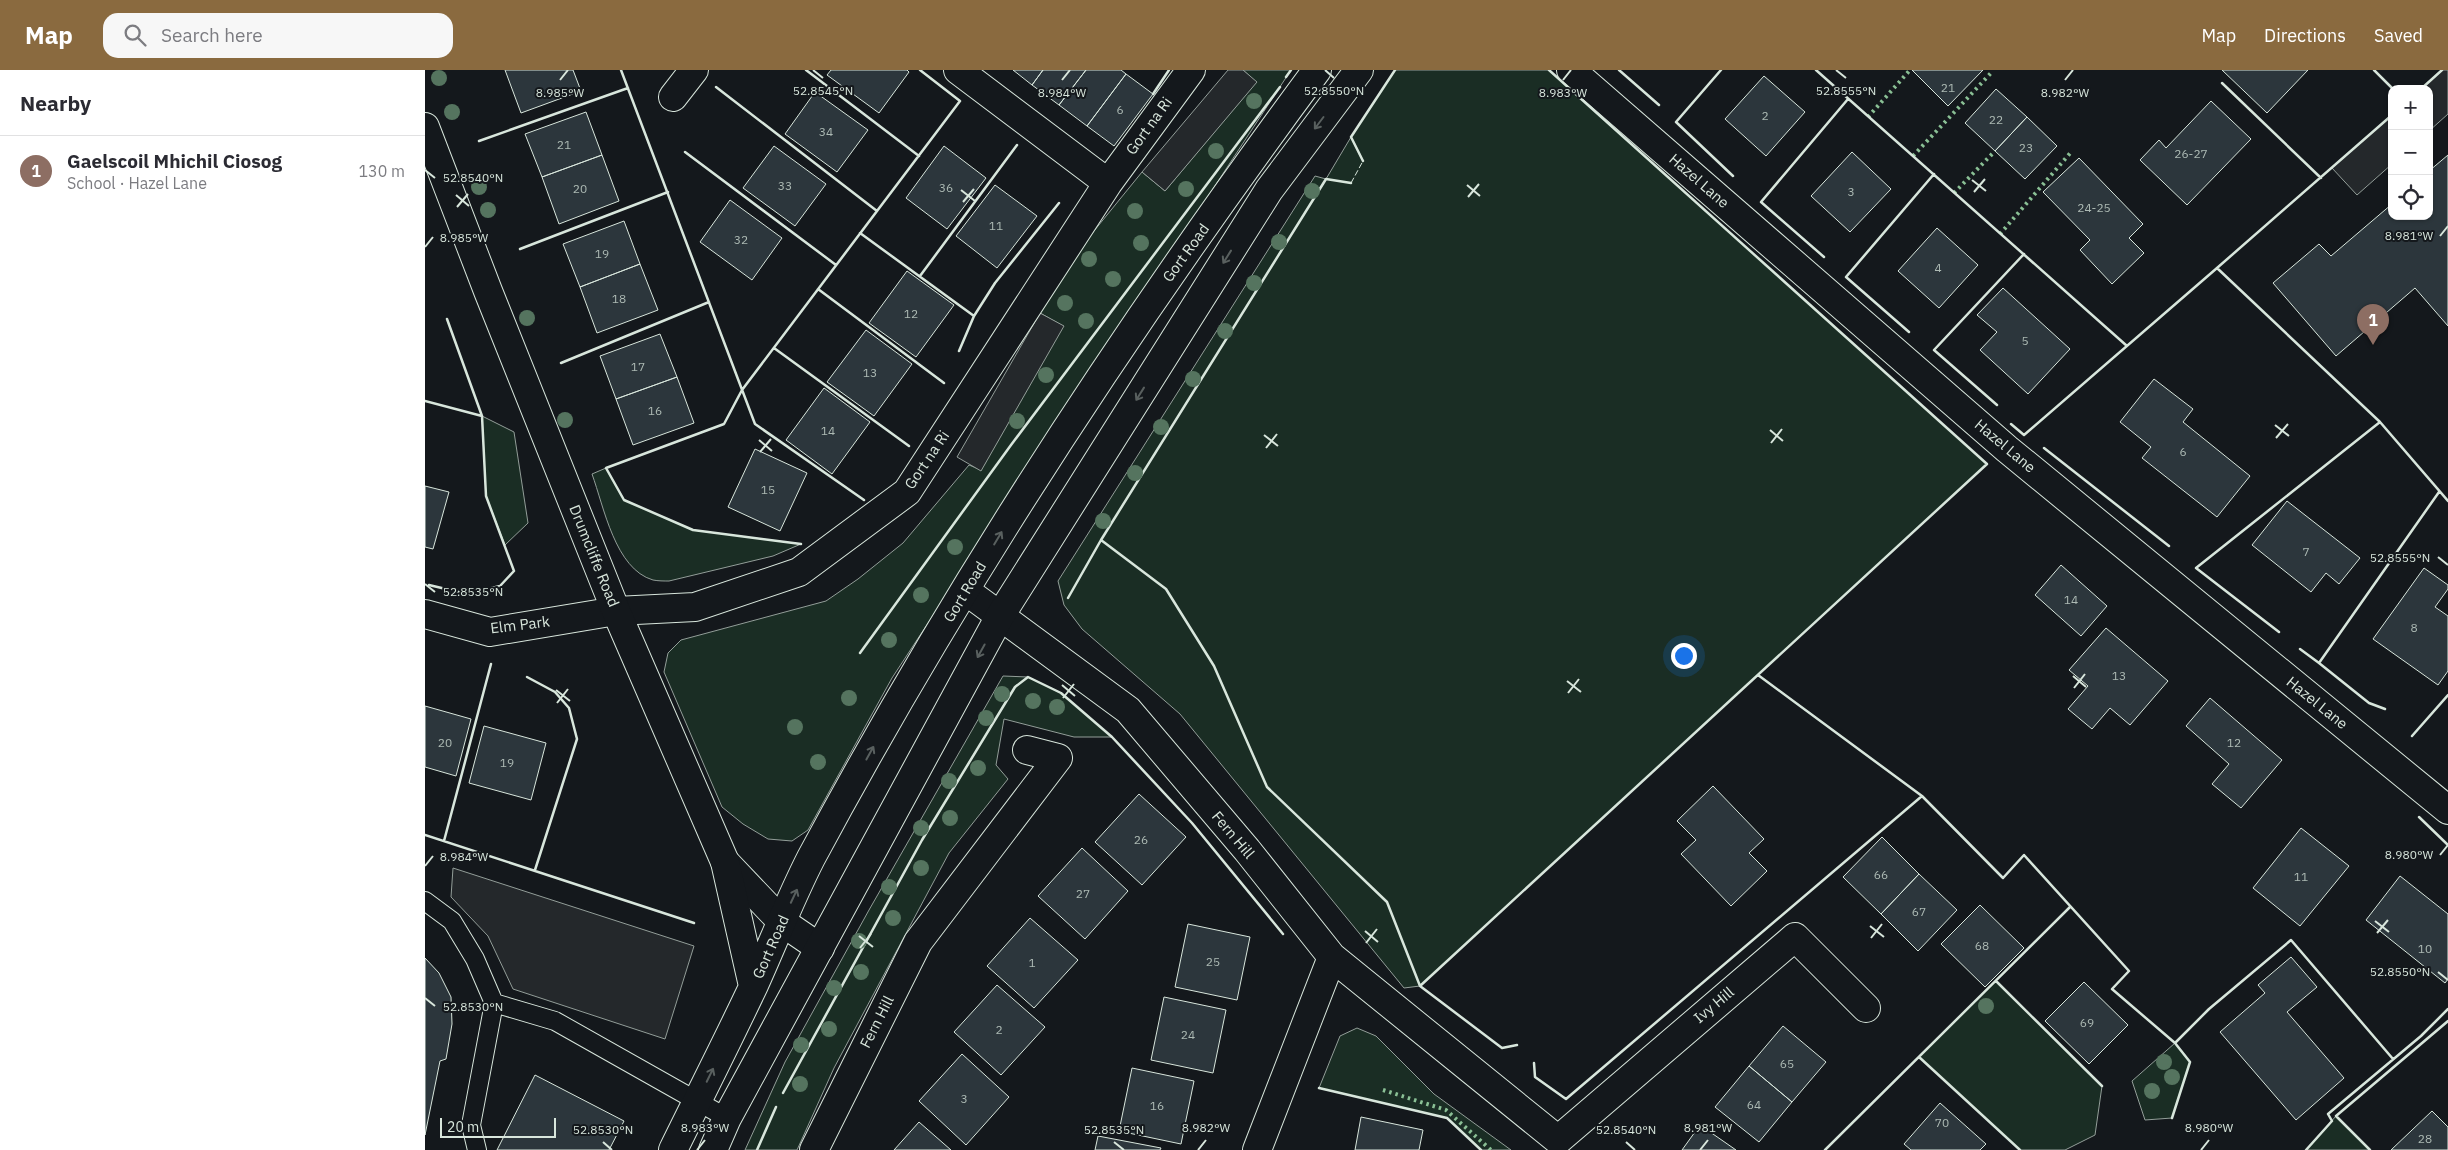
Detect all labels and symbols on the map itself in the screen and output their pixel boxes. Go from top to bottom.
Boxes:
house number: 21 [1941,80,1955,95]
text: 52.8545°N [793,83,853,98]
text: 52.8550°N [1304,83,1364,98]
text: 52.8555°N [1816,83,1876,98]
text: 8.985°W [536,85,584,100]
text: 8.984°W [1038,85,1086,100]
text: 8.983°W [1539,85,1587,100]
text: 8.982°W [2041,85,2089,100]
street label: Gort na Ri [1121,93,1176,158]
house number: 6 [1116,102,1124,117]
house number: 2 [1761,108,1769,123]
house number: 22 [1989,112,2003,127]
one-way arrow [1314,116,1324,130]
house number: 34 [819,124,833,139]
house number: 21 [557,137,571,152]
house number: 23 [2019,140,2033,155]
house number: 26-27 [2174,146,2208,161]
street label: Hazel Lane [1665,149,1733,212]
text: 52.8540°N [443,170,503,185]
house number: 33 [778,178,792,193]
house number: 36 [939,180,953,195]
house number: 20 [573,181,587,196]
house number: 3 [1847,184,1855,199]
house number: 24-25 [2077,200,2111,215]
house number: 11 [989,218,1003,233]
street label: Gort Road [1158,220,1213,286]
text: 8.981°W [2385,228,2433,243]
text: 8.985°W [440,230,488,245]
house number: 32 [734,232,748,247]
house number: 19 [595,246,609,261]
one-way arrow [1221,249,1231,263]
house number: 4 [1934,260,1942,275]
house number: 18 [612,291,626,306]
pin: 1 [2357,304,2389,345]
house number: 12 [904,306,918,321]
house number: 5 [2021,333,2029,348]
house number: 17 [631,359,645,374]
house number: 13 [863,365,877,380]
one-way arrow [1135,387,1145,401]
house number: 16 [648,403,662,418]
street label: Hazel Lane [1971,415,2040,477]
house number: 14 [821,423,835,438]
street label: Gort na Ri [900,427,953,493]
house number: 6 [2179,444,2187,459]
house number: 15 [761,482,775,497]
street label: Drumcliffe Road [565,502,624,610]
one-way arrow [993,531,1003,545]
house number: 7 [2302,544,2310,559]
text: 52.8555°N [2370,550,2430,565]
street label: Gort Road [939,558,990,626]
text: 52.8535°N [443,584,503,599]
house number: 14 [2064,592,2078,607]
street label: Elm Park [489,611,551,638]
house number: 8 [2410,620,2418,635]
your location [1671,643,1697,669]
one-way arrow [976,644,986,659]
house number: 13 [2112,668,2126,683]
street label: Hazel Lane [2283,672,2352,733]
house number: 20 [438,735,452,750]
house number: 12 [2227,735,2241,750]
one-way arrow [866,746,876,761]
house number: 19 [500,755,514,770]
street label: Fern Hill [1208,807,1259,862]
house number: 26 [1134,832,1148,847]
text: 8.980°W [2385,847,2433,862]
text: 8.984°W [440,849,488,864]
house number: 66 [1874,867,1888,882]
house number: 11 [2294,869,2308,884]
house number: 27 [1076,886,1090,901]
one-way arrow [789,889,799,904]
house number: 67 [1912,904,1926,919]
street label: Gort Road [748,912,793,982]
house number: 68 [1975,938,1989,953]
house number: 10 [2418,941,2432,956]
house number: 25 [1206,954,1220,969]
house number: 1 [1028,955,1036,970]
text: 52.8550°N [2370,964,2430,979]
street label: Ivy Hill [1690,982,1738,1027]
street label: Fern Hill [855,992,898,1051]
text: 52.8530°N [443,999,503,1014]
house number: 69 [2080,1015,2094,1030]
house number: 2 [995,1022,1003,1037]
house number: 24 [1181,1027,1195,1042]
house number: 65 [1780,1056,1794,1071]
one-way arrow [706,1068,715,1083]
house number: 3 [960,1091,968,1106]
house number: 64 [1747,1097,1761,1112]
house number: 16 [1150,1098,1164,1113]
scale bar [440,1115,556,1138]
house number: 70 [1935,1115,1949,1130]
text: 8.983°W [681,1120,729,1135]
text: 8.982°W [1182,1120,1230,1135]
text: 8.981°W [1684,1120,1732,1135]
text: 8.980°W [2185,1120,2233,1135]
text: 52.8530°N [573,1122,633,1137]
text: 52.8535°N [1084,1122,1144,1137]
text: 52.8540°N [1596,1122,1656,1137]
house number: 28 [2418,1131,2432,1146]

